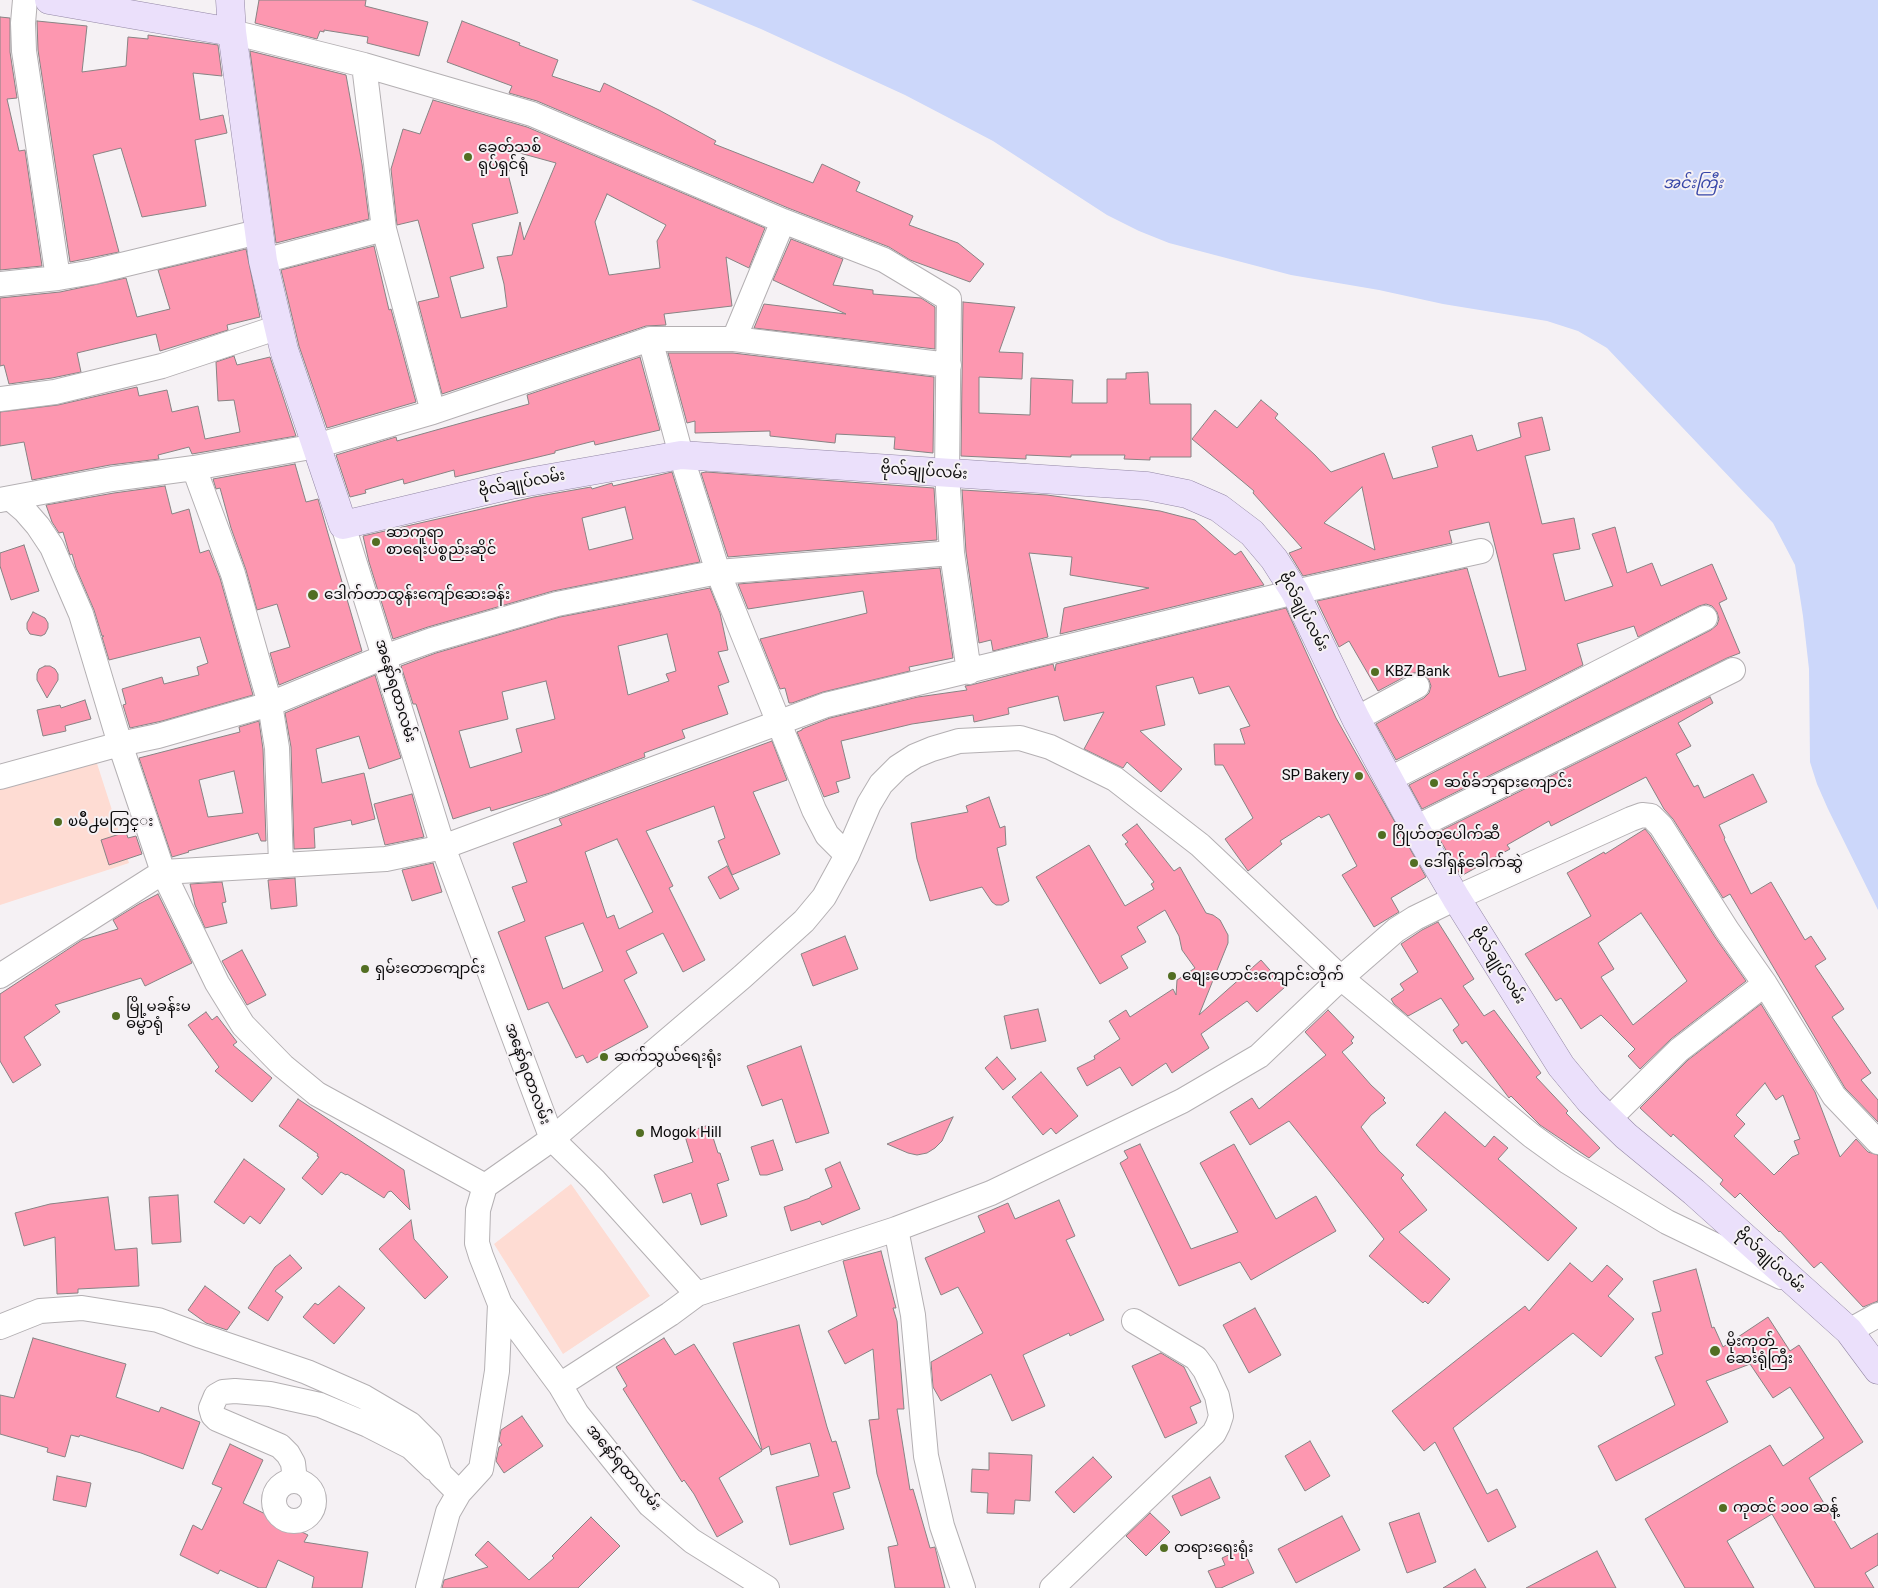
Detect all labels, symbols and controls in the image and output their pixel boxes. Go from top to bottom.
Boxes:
place label: ခေတ်သစ် ရုပ်‌ရှင်ရုံ [478,139,541,174]
marker: ခေတ်သစ် ရုပ်‌ရှင်ရုံ [462,151,474,163]
water label: အင်းကြီး [1663,174,1723,194]
street label: ဗိုလ်‌ချုပ်‌လမ်း [880,460,968,484]
street label: ဗိုလ်‌ချုပ်‌လမ်း [477,467,567,501]
place label: ဆာကူရာ စာရေးပစ္စည်းဆိုင် [386,524,496,559]
marker: ဆာကူရာ စာရေးပစ္စည်းဆိုင် [370,536,382,548]
street label: ဗိုလ်‌ချုပ်‌လမ်း [1275,569,1331,655]
place label: ဒေါက်တာထွန်းကျော်ဆေးခန်း [324,586,510,604]
marker: ဒေါက်တာထွန်းကျော်ဆေးခန်း [306,588,320,602]
street label: အ‌နော်‌ရထာလမ်း [371,637,419,745]
place label: KBZ Bank [1385,663,1450,681]
marker: KBZ Bank [1369,666,1381,678]
place label: SP Bakery [1282,767,1349,785]
marker: SP Bakery [1353,770,1365,782]
place label: ဆစ်ခ်ဘုရားကျောင်း [1444,774,1572,792]
marker: ဆစ်ခ်ဘုရားကျောင်း [1428,777,1440,789]
place label: ၿမိဳ႕မကြင္း [68,813,153,831]
marker: ၿမိဳ႕မကြင္း [52,816,64,828]
place label: ဂြိုဟ်တုပေါက်ဆီ [1392,826,1500,844]
marker: ဂြိုဟ်တုပေါက်ဆီ [1376,829,1388,841]
place label: ဒေါ်ရှန်ခေါက်ဆွဲ [1424,854,1523,872]
marker: ဒေါ်ရှန်ခေါက်ဆွဲ [1408,857,1420,869]
street label: ဗိုလ်‌ချုပ်‌လမ်း [1467,924,1529,1008]
place label: ရှမ်းတောကျောင်း [375,960,485,978]
marker: ရှမ်းတောကျောင်း [359,963,371,975]
place label: စျေးဟောင်းကျောင်းတိုက် [1182,967,1344,985]
marker: စျေးဟောင်းကျောင်းတိုက် [1166,970,1178,982]
place label: မြို့မခန်းမ ဓမ္မာရုံ [126,998,191,1033]
marker: မြို့မခန်းမ ဓမ္မာရုံ [110,1010,122,1022]
street label: အ‌နော်‌ရထာလမ်း [500,1021,554,1127]
place label: ဆက်သွယ်ရေးရုံး [614,1048,722,1066]
marker: ဆက်သွယ်ရေးရုံး [598,1051,610,1063]
place label: Mogok Hill [650,1124,722,1142]
marker: Mogok Hill [634,1127,646,1139]
street label: ဗိုလ်‌ချုပ်‌လမ်း [1732,1225,1808,1297]
place label: မိုးကုတ်‌ ‌ဆေးရုံကြီး [1726,1333,1793,1368]
marker: မိုးကုတ်‌ ‌ဆေးရုံကြီး [1708,1344,1722,1358]
street label: အ‌နော်‌ရထာလမ်း [582,1421,664,1515]
place label: ကုတင် ၁၀၀ ဆန့် [1733,1499,1838,1517]
marker: ကုတင် ၁၀၀ ဆန့် [1717,1502,1729,1514]
place label: တရားရေးရုံး [1174,1539,1253,1557]
marker: တရားရေးရုံး [1158,1542,1170,1554]

